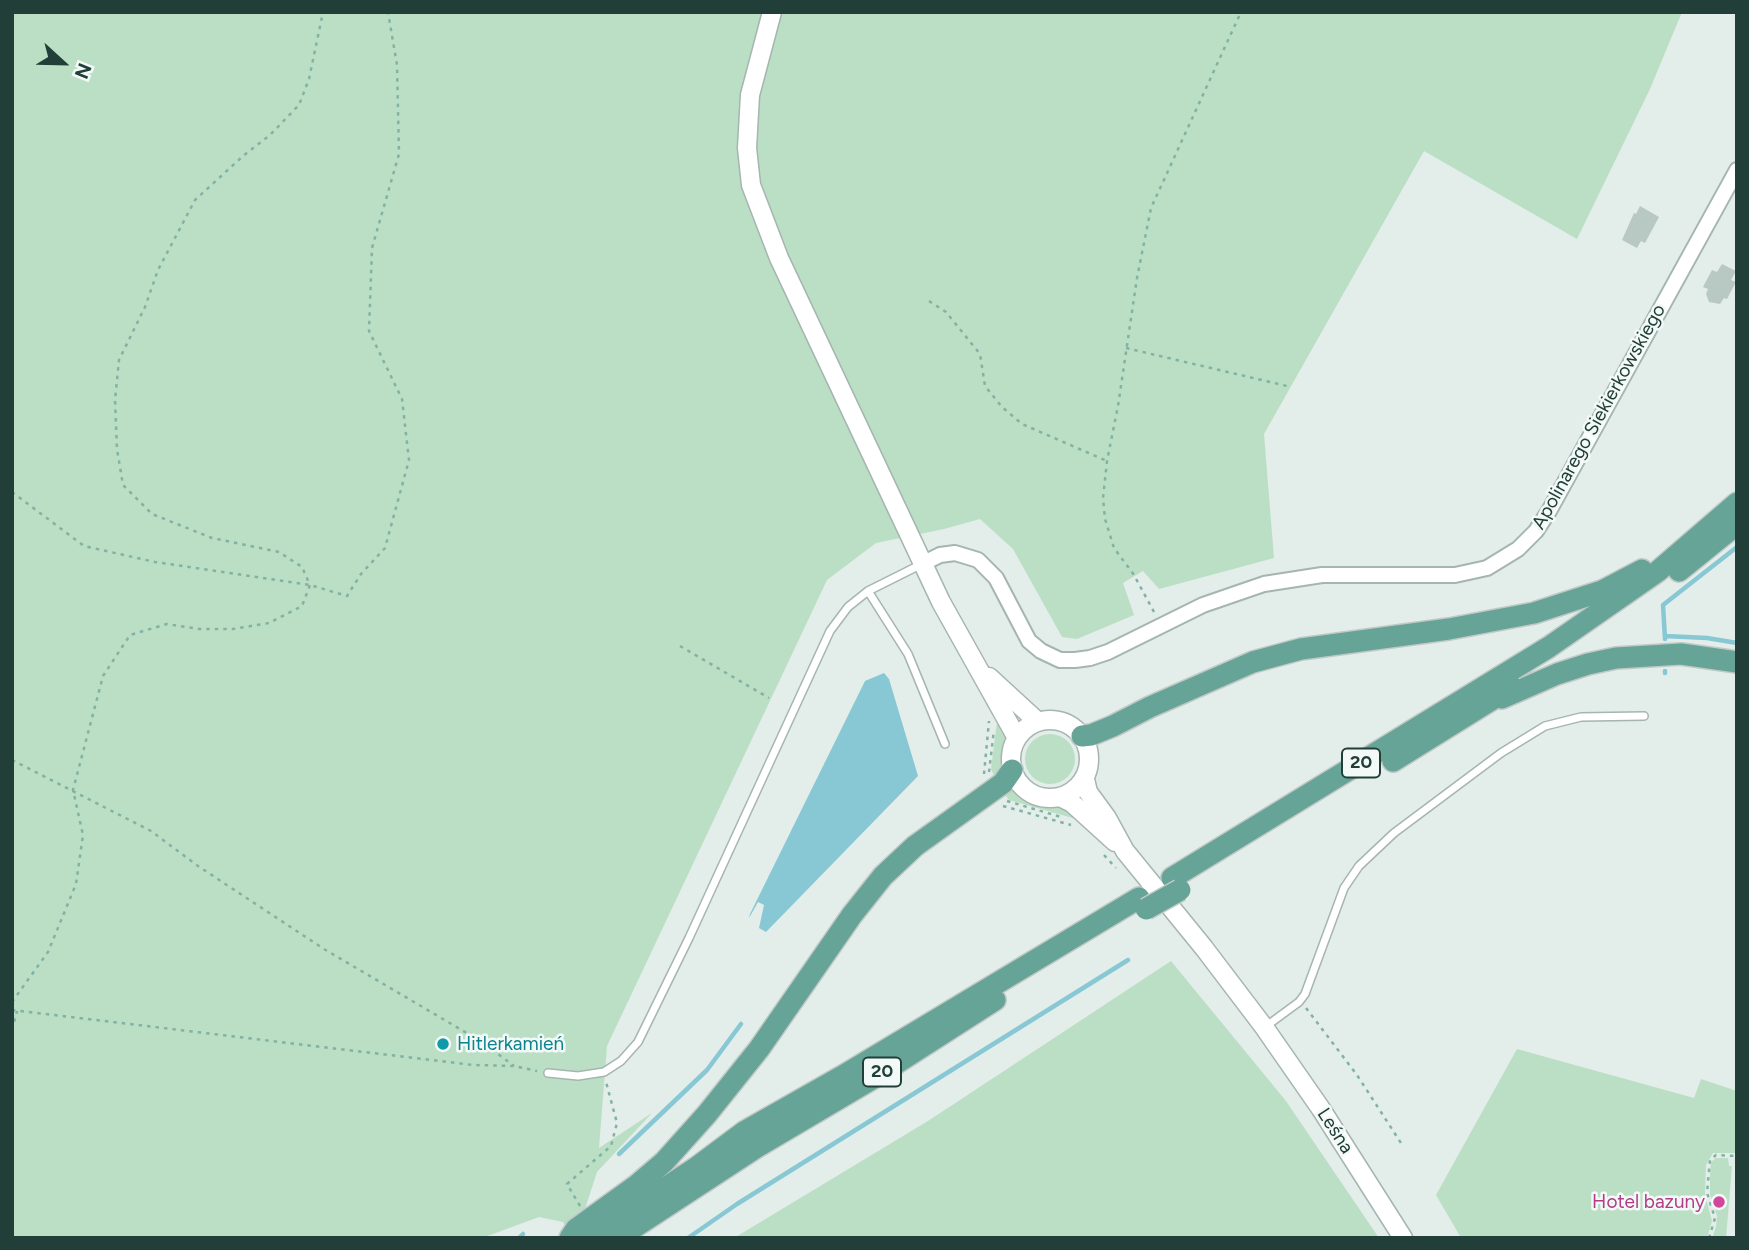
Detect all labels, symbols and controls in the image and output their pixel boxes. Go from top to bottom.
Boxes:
north arrow [28,28,98,98]
text: N [70,60,96,82]
street label: Apolinarego Siekierkowskiego [1527,300,1671,534]
road number: 20 [1342,748,1380,778]
place label: Hitlerkamień [457,1033,564,1055]
marker: Hitlerkamień [435,1036,451,1052]
road number: 20 [863,1058,901,1086]
street label: Leśna [1312,1104,1358,1158]
place label: Hotel bazuny [1592,1191,1705,1213]
marker: Hotel bazuny [1711,1194,1727,1210]

